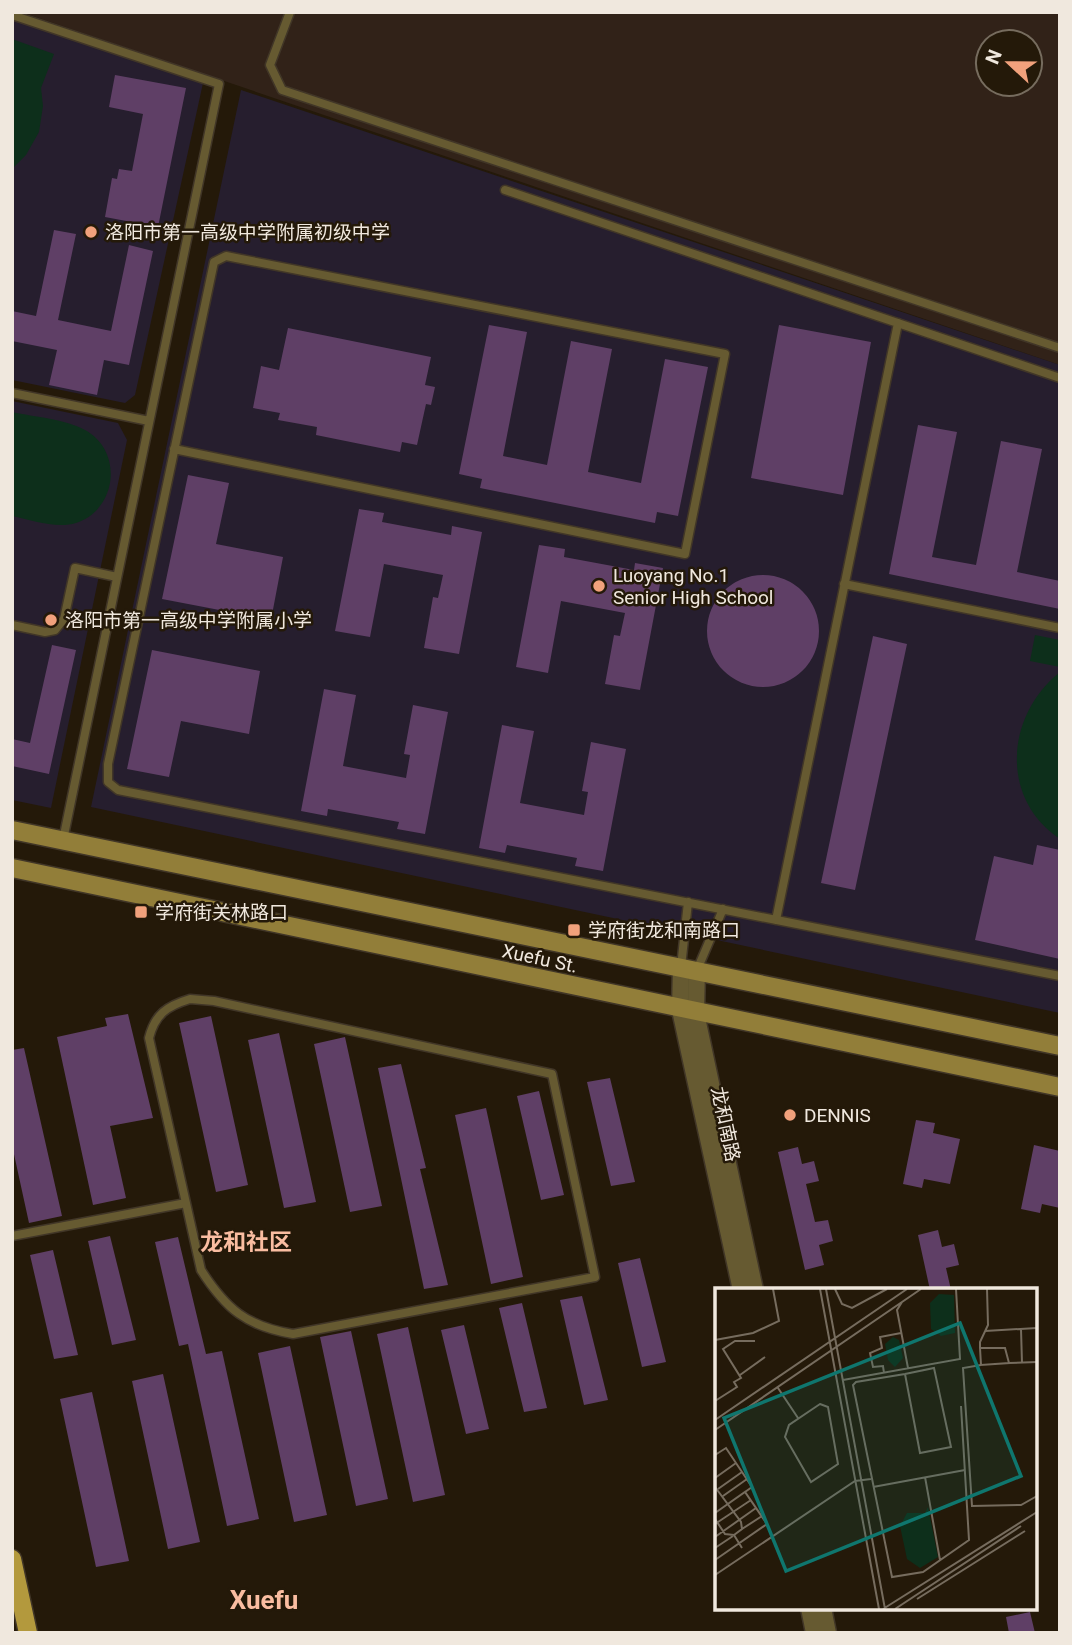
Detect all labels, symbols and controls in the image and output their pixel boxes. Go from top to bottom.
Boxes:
north arrow [974,28,1044,98]
text: N [981,46,1007,67]
place label: 洛阳市第一高级中学附属初级中学 [105,221,390,244]
marker: 洛阳市第一高级中学附属初级中学 [83,224,99,240]
place label: Luoyang No.1 Senior High School [613,564,773,609]
marker: Luoyang No.1 Senior High School [591,578,607,594]
place label: 洛阳市第一高级中学附属小学 [65,609,312,632]
marker: 洛阳市第一高级中学附属小学 [43,612,59,628]
place label: 学府街关林路口 [155,901,288,924]
marker: 学府街关林路口 [133,904,149,920]
place label: 学府街龙和南路口 [588,919,740,942]
marker: 学府街龙和南路口 [566,922,582,938]
street label: Xuefu St. [500,939,580,978]
street label: 龙和南路 [706,1085,745,1164]
place label: DENNIS [804,1104,871,1127]
marker: DENNIS [782,1107,798,1123]
district label: 龙和社区 [200,1229,292,1256]
inset map [715,1288,1037,1610]
district label: Xuefu [230,1585,298,1615]

